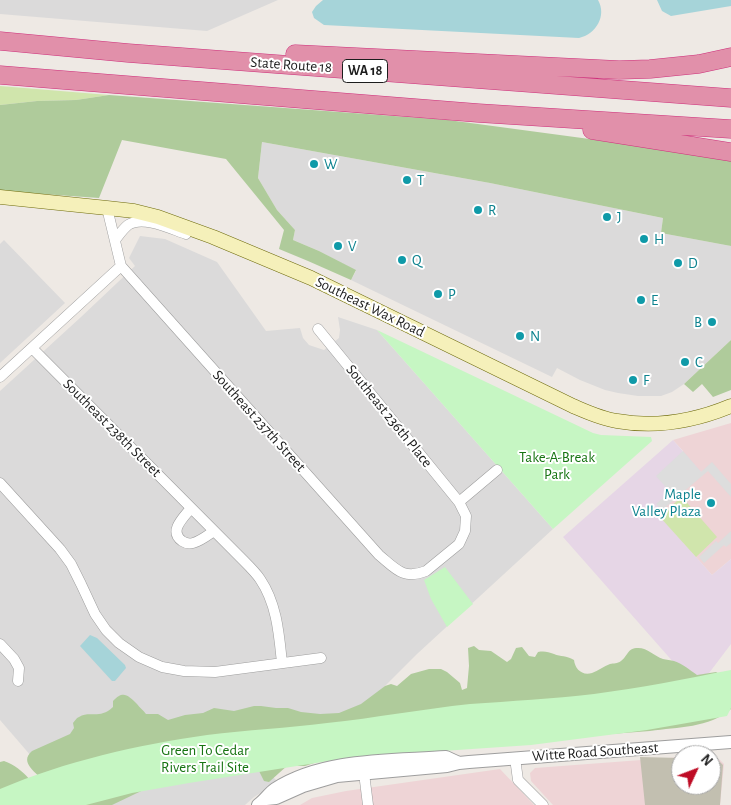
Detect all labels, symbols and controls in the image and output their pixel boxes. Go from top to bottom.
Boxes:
street label: State Route 18 [250,53,332,77]
road number: WA 18 [342,59,388,82]
place label: W [324,155,337,173]
marker: W [308,158,320,170]
place label: T [417,171,424,189]
marker: T [401,174,413,186]
place label: R [488,201,496,219]
marker: R [472,204,484,216]
place label: J [617,208,622,226]
marker: J [601,211,613,223]
place label: H [654,230,664,248]
marker: H [638,233,650,245]
place label: V [348,237,356,255]
marker: V [332,240,344,252]
place label: Q [412,251,422,269]
marker: Q [396,254,408,266]
place label: D [688,254,698,272]
marker: D [672,257,684,269]
street label: Southeast Wax Road [312,273,428,341]
place label: P [448,285,456,303]
marker: P [432,288,444,300]
place label: E [651,291,658,309]
marker: E [635,294,647,306]
place label: B [694,313,702,331]
marker: B [706,316,718,328]
place label: N [530,327,540,345]
marker: N [514,330,526,342]
place label: C [695,353,703,371]
marker: C [679,356,691,368]
street label: Southeast 236th Place [342,361,436,471]
street label: Southeast 237th Street [209,366,309,476]
place label: F [643,371,650,389]
marker: F [627,374,639,386]
street label: Southeast 238th Street [59,375,165,481]
park label: Take-A-Break Park [519,448,595,483]
place label: Maple Valley Plaza [632,485,701,520]
marker: Maple Valley Plaza [705,497,717,509]
street label: Witte Road Southeast [531,739,659,765]
park label: Green To Cedar Rivers Trail Site [161,741,249,776]
north arrow [671,745,721,795]
text: N [698,752,715,769]

